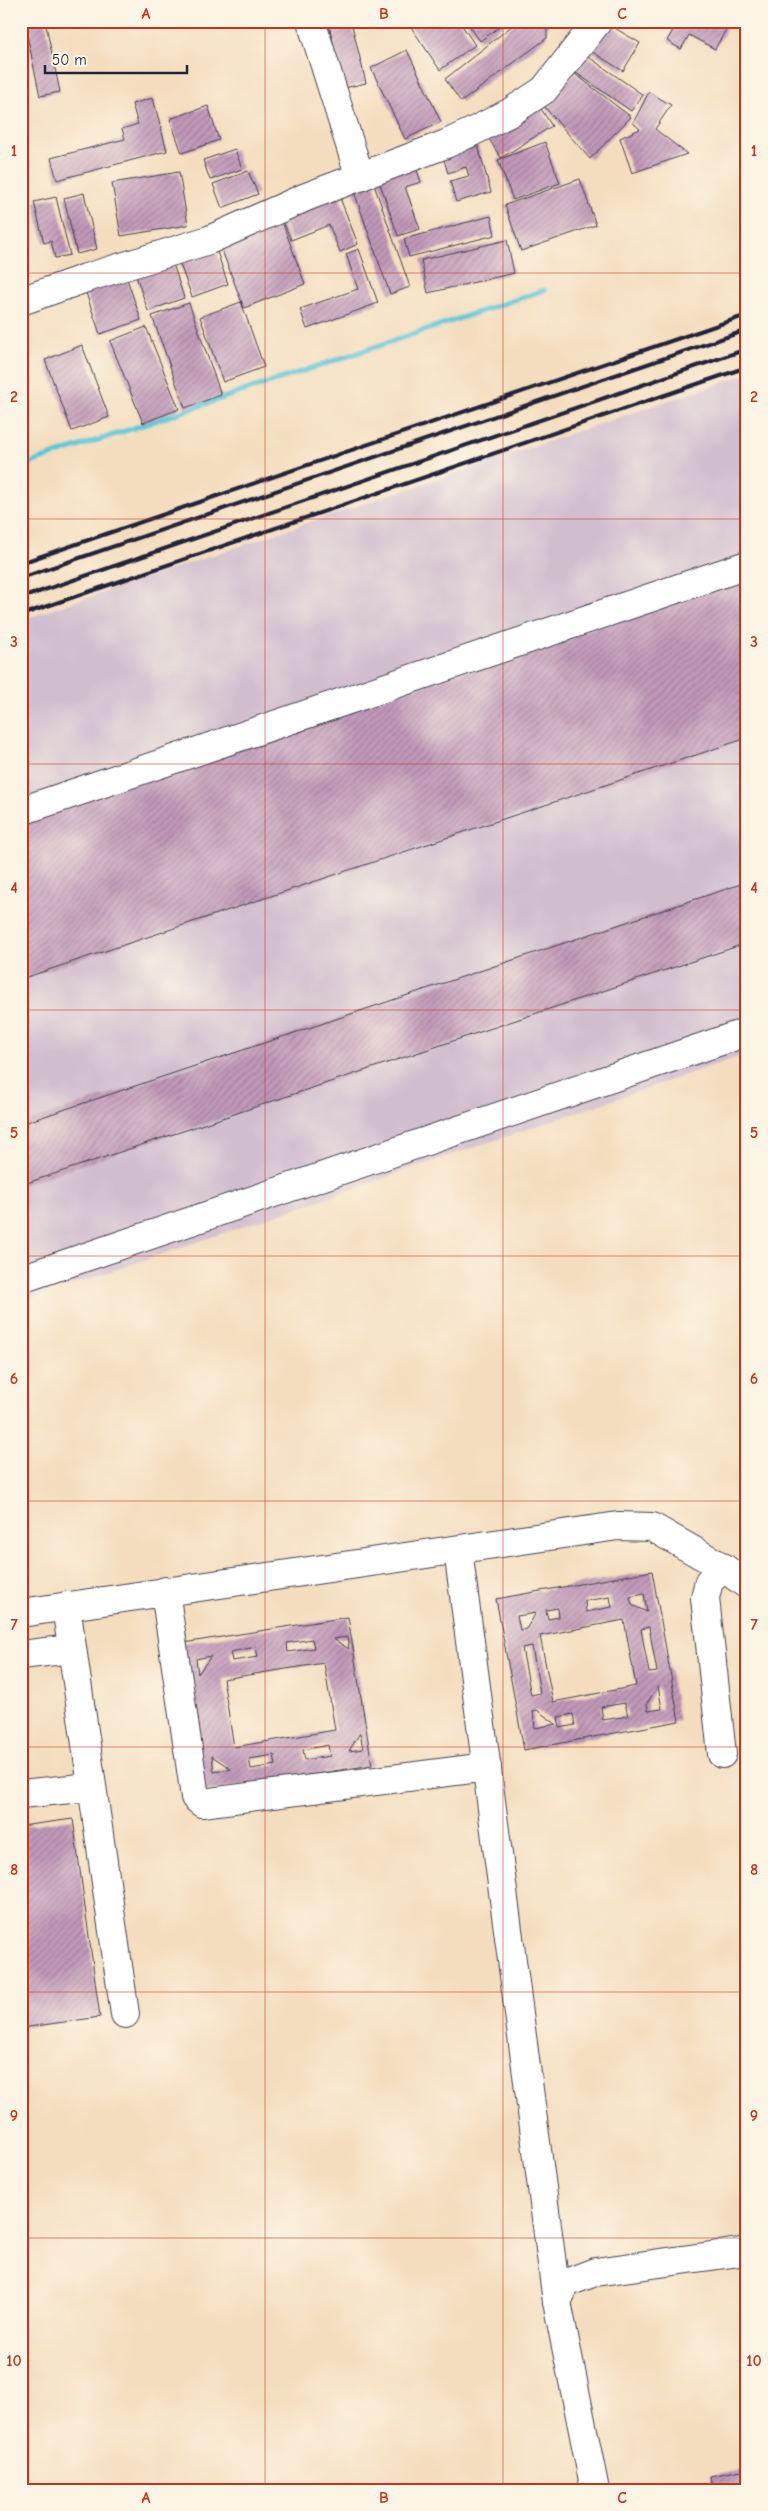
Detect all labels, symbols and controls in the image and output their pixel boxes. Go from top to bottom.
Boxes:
text: A [142,5,151,23]
text: B [379,5,389,23]
text: C [617,5,627,23]
scale bar [45,42,188,74]
text: 50 m [52,51,87,69]
text: 1 [11,142,17,160]
text: 1 [751,142,757,160]
text: 2 [10,388,18,406]
text: 2 [750,388,758,406]
text: 3 [10,633,18,651]
text: 3 [750,633,758,651]
text: 4 [10,879,18,897]
text: 4 [750,879,758,897]
text: 5 [10,1124,18,1142]
text: 5 [750,1124,758,1142]
text: 6 [10,1370,18,1388]
text: 6 [750,1370,758,1388]
text: 7 [10,1616,18,1634]
text: 7 [750,1616,758,1634]
text: 8 [10,1861,18,1879]
text: 8 [750,1861,758,1879]
text: 9 [10,2107,18,2125]
text: 9 [750,2107,758,2125]
text: 10 [6,2352,22,2370]
text: 10 [746,2352,762,2370]
text: A [142,2489,151,2507]
text: B [379,2489,389,2507]
text: C [617,2489,627,2507]

